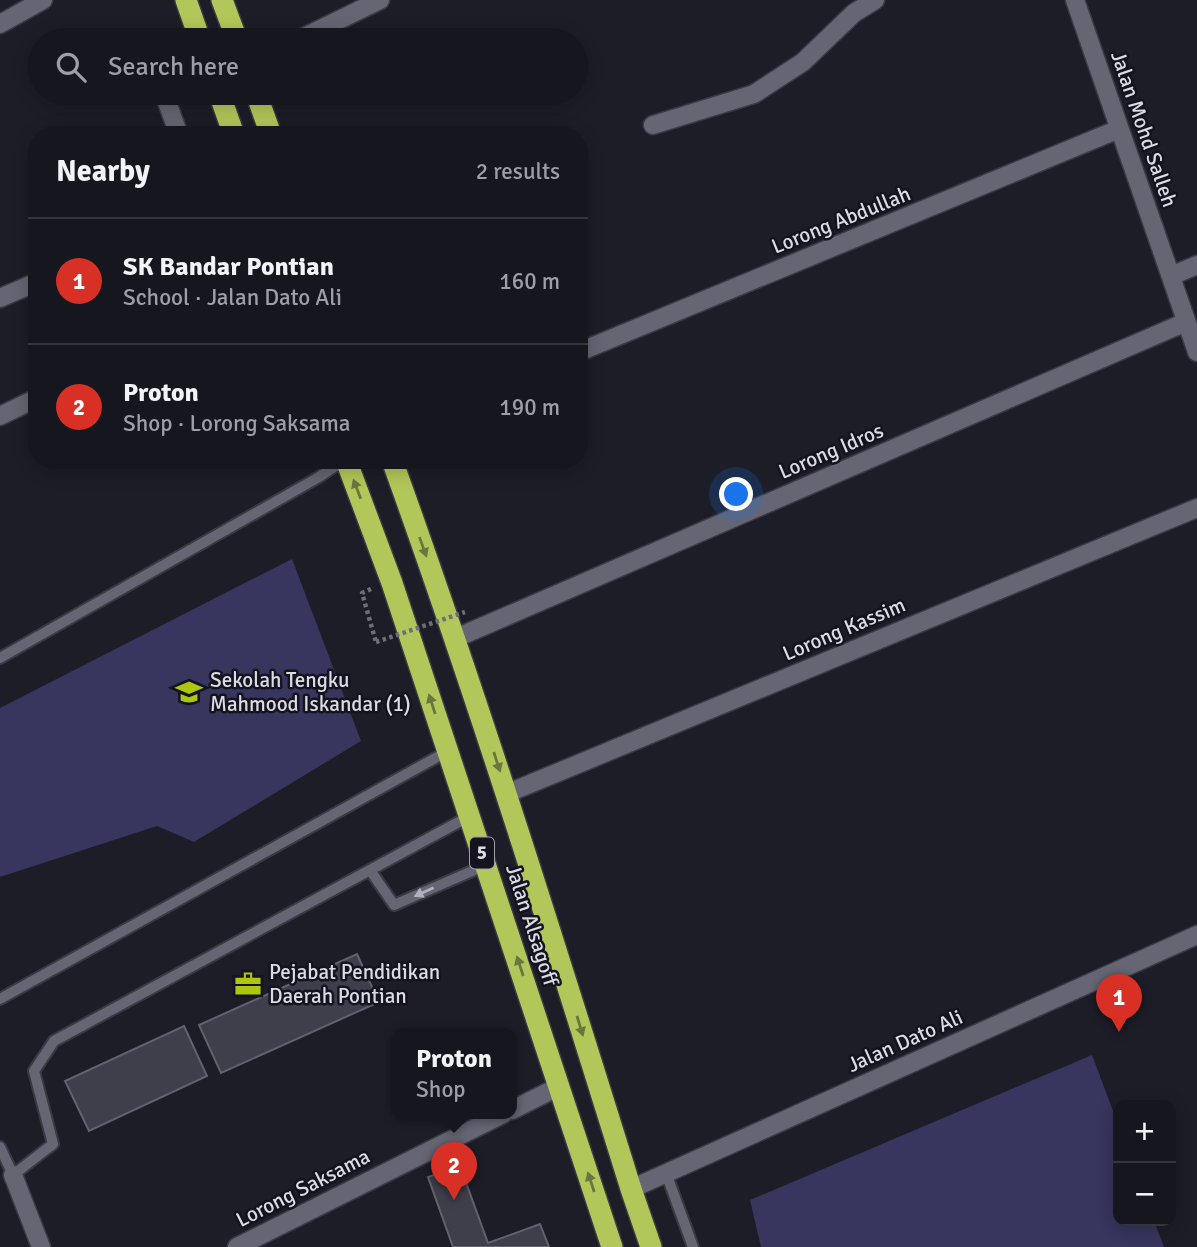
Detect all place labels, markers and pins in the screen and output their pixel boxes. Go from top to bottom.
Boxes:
place label: Sekolah Tengku Mahmood Iskandar (1) [210,667,411,717]
school or university icon: Sekolah Tengku Mahmood Iskandar (1) [174,677,204,707]
place label: Pejabat Pendidikan Daerah Pontian [269,959,440,1009]
office icon: Pejabat Pendidikan Daerah Pontian [233,969,263,999]
pin: 1 [1096,974,1142,1032]
pin: 2 [431,1142,477,1200]

